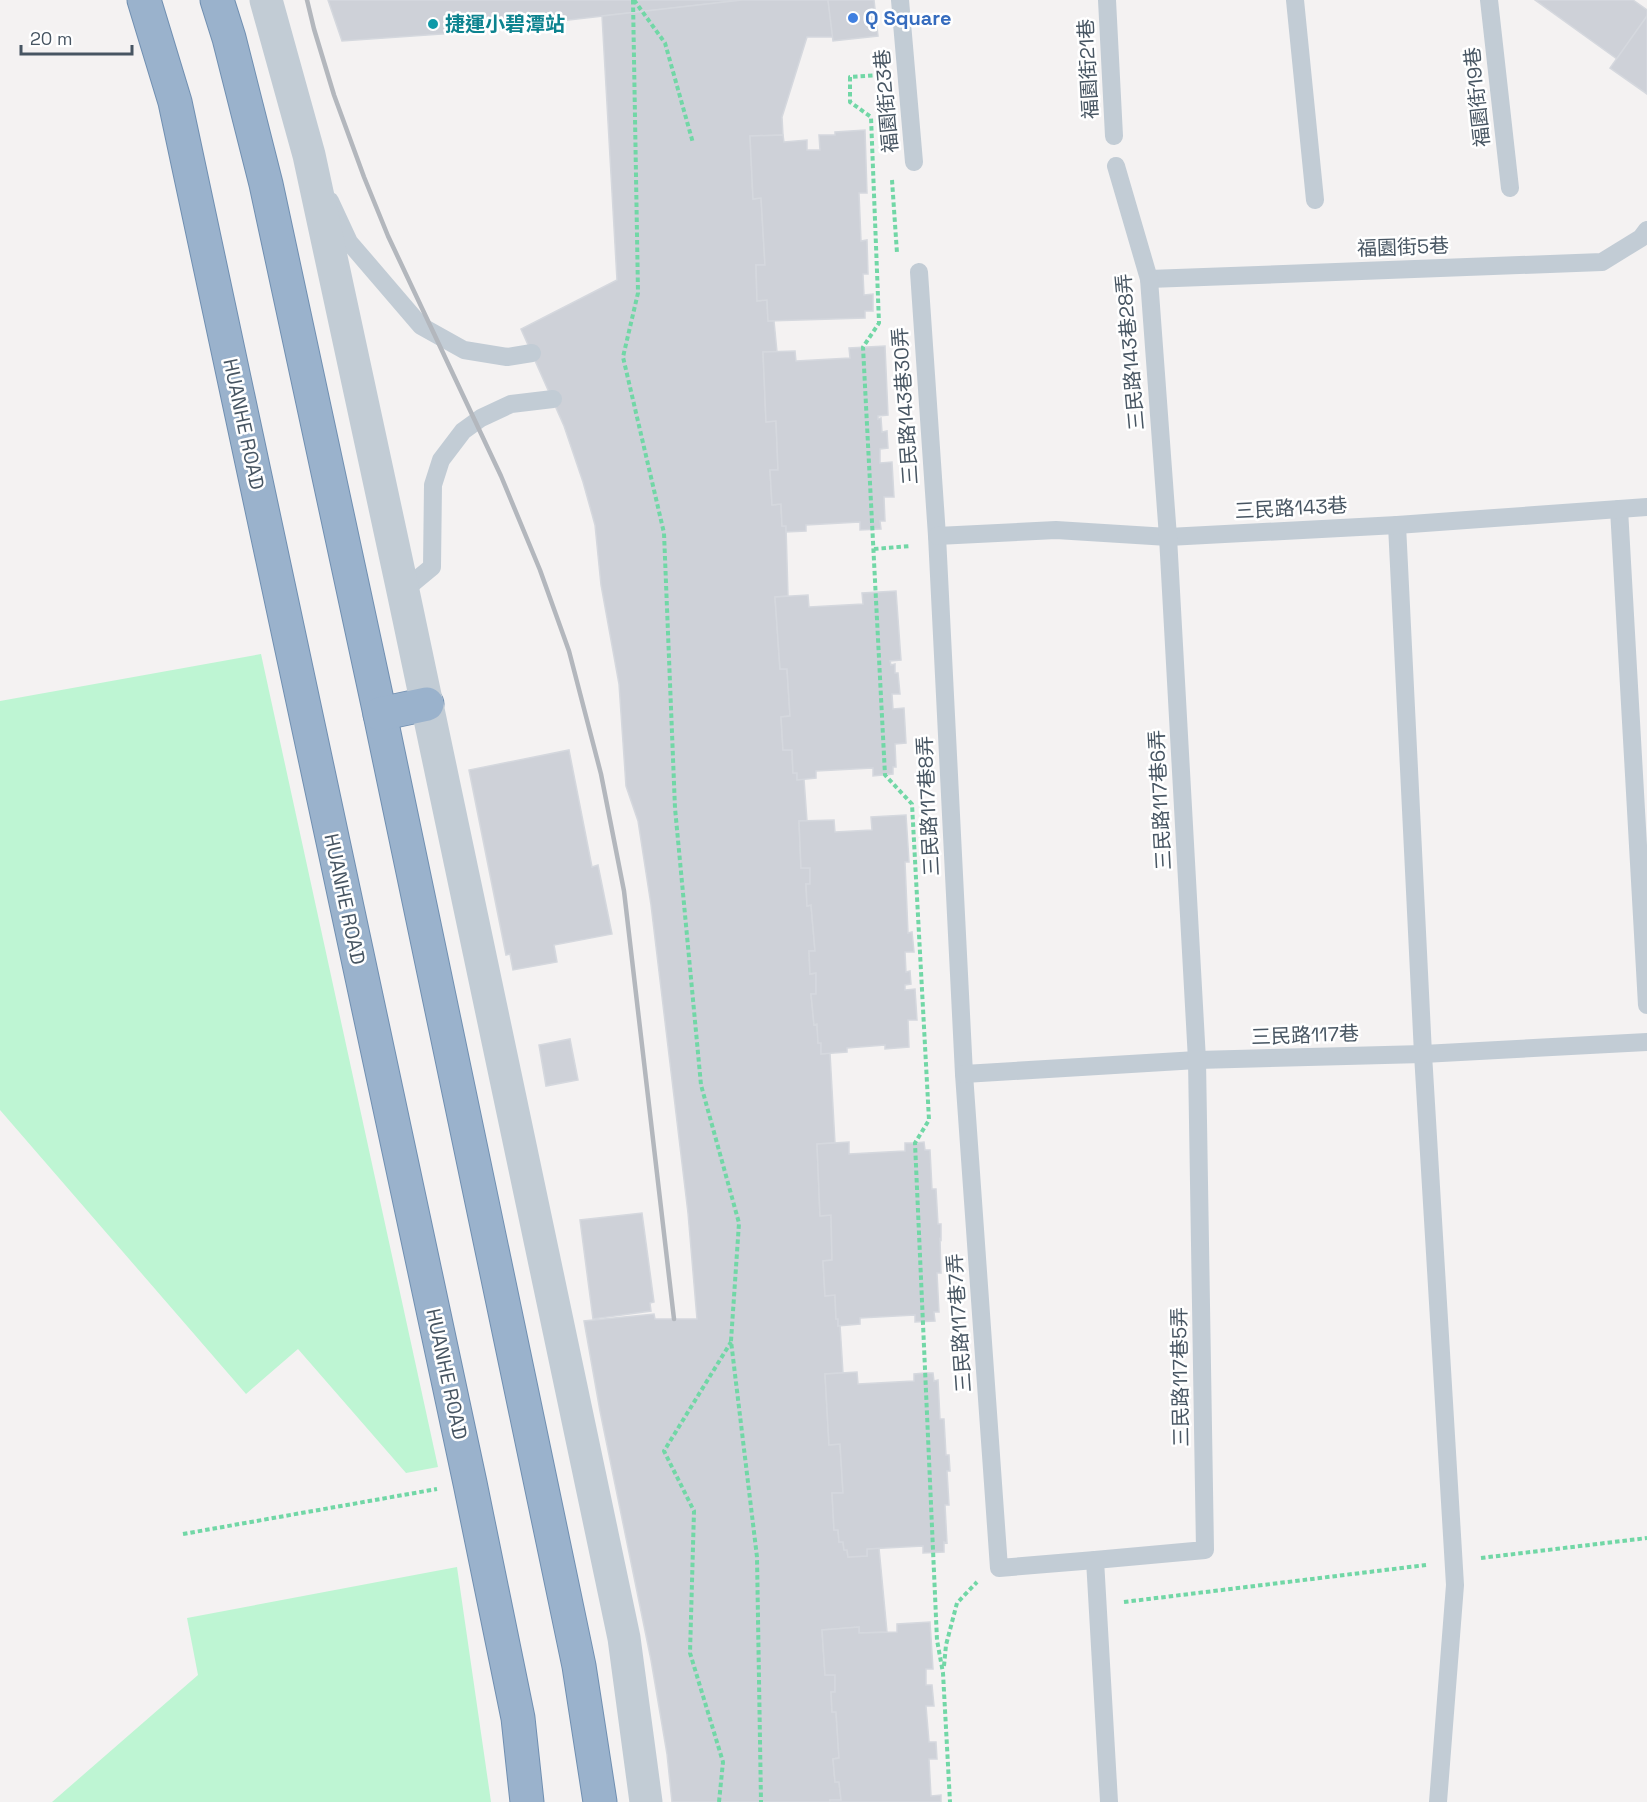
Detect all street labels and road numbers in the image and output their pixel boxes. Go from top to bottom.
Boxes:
street label: 福園街21巷 [1072,18,1104,120]
street label: 福園街19巷 [1459,46,1495,148]
street label: 福園街23巷 [869,48,903,154]
street label: 福園街5巷 [1357,232,1449,262]
street label: 三民路143巷28弄 [1110,272,1150,432]
street label: 三民路143巷30弄 [887,326,923,486]
street label: HUANHE ROAD [217,356,271,492]
street label: 三民路143巷 [1234,492,1348,524]
street label: 三民路117巷6弄 [1143,729,1177,871]
street label: 三民路117巷8弄 [911,735,945,877]
street label: HUANHE ROAD [318,831,372,967]
street label: 三民路117巷 [1251,1020,1359,1050]
street label: 三民路117巷7弄 [941,1253,977,1393]
street label: HUANHE ROAD [420,1306,474,1442]
street label: 三民路117巷5弄 [1166,1307,1194,1447]

